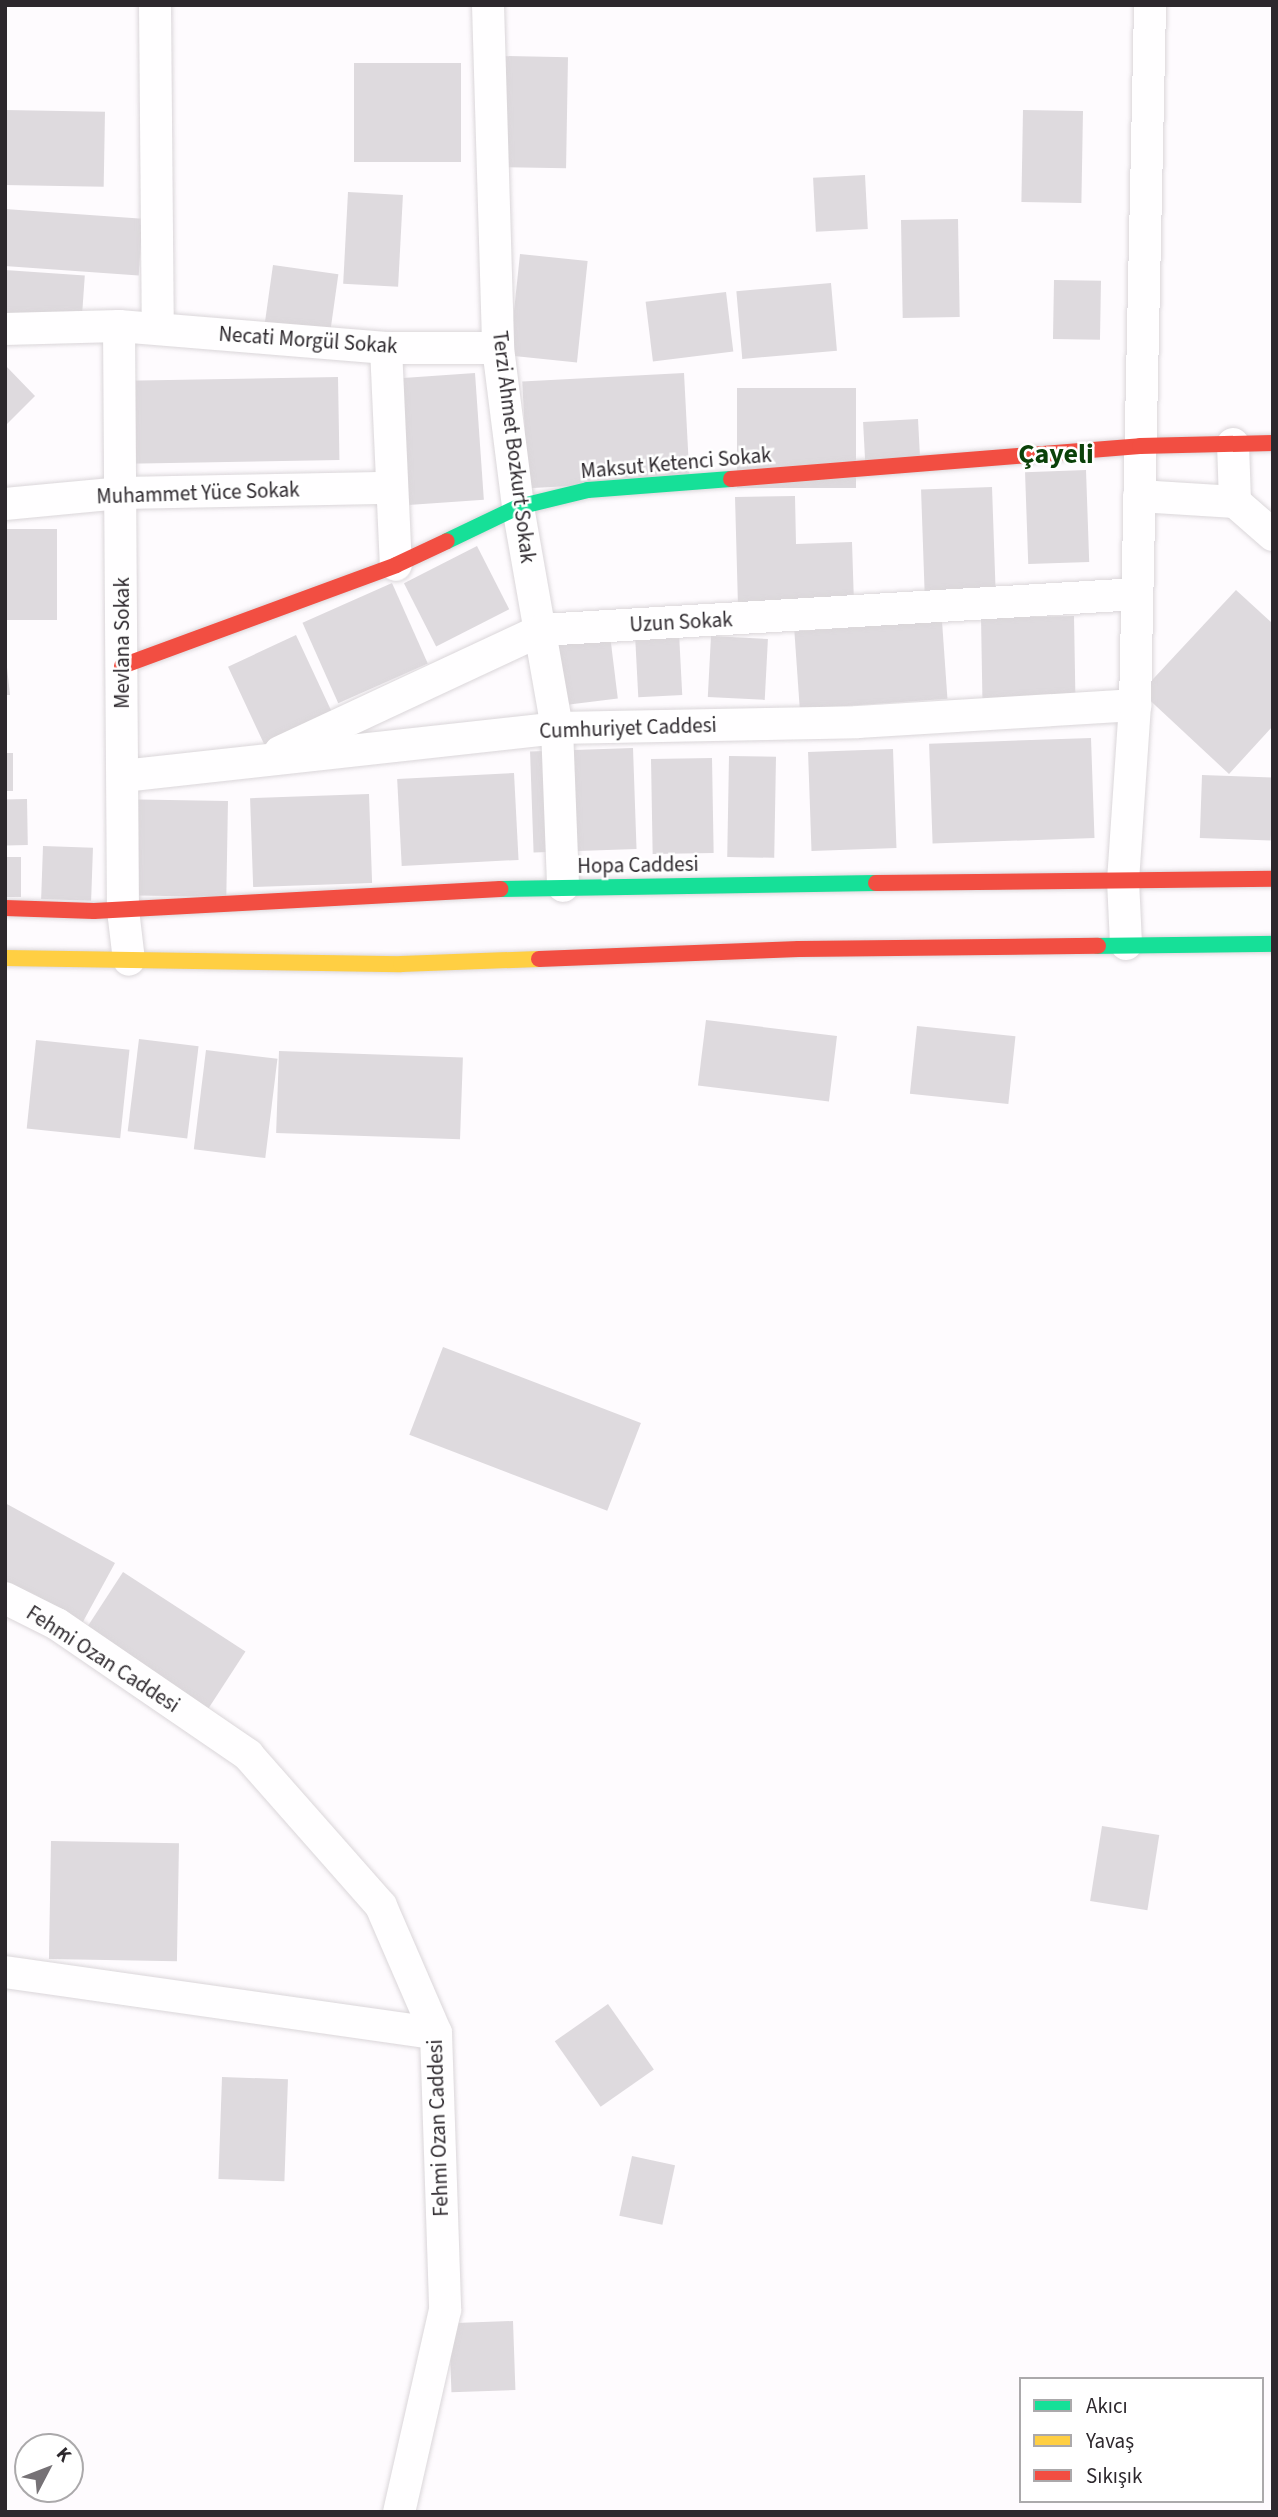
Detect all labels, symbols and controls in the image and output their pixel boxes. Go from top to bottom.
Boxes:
street label: Necati Morgül Sokak [218,321,398,359]
street label: Terzi Ahmet Bozkurt Sokak [487,329,541,565]
district label: Çayeli [1018,437,1094,471]
street label: Maksut Ketenci Sokak [580,442,772,484]
street label: Muhammet Yüce Sokak [96,477,300,509]
street label: Mevlana Sokak [109,577,135,709]
street label: Uzun Sokak [629,607,733,637]
street label: Cumhuriyet Caddesi [539,712,717,744]
street label: Hopa Caddesi [577,851,699,879]
street label: Fehmi Ozan Caddesi [22,1600,184,1718]
street label: Fehmi Ozan Caddesi [422,2039,454,2217]
legend [1019,2377,1264,2503]
text: Akıcı [1086,2391,1128,2421]
text: Yavaş [1086,2426,1134,2456]
north arrow [14,2433,84,2503]
text: K [50,2442,77,2468]
text: Sıkışık [1086,2461,1142,2491]

